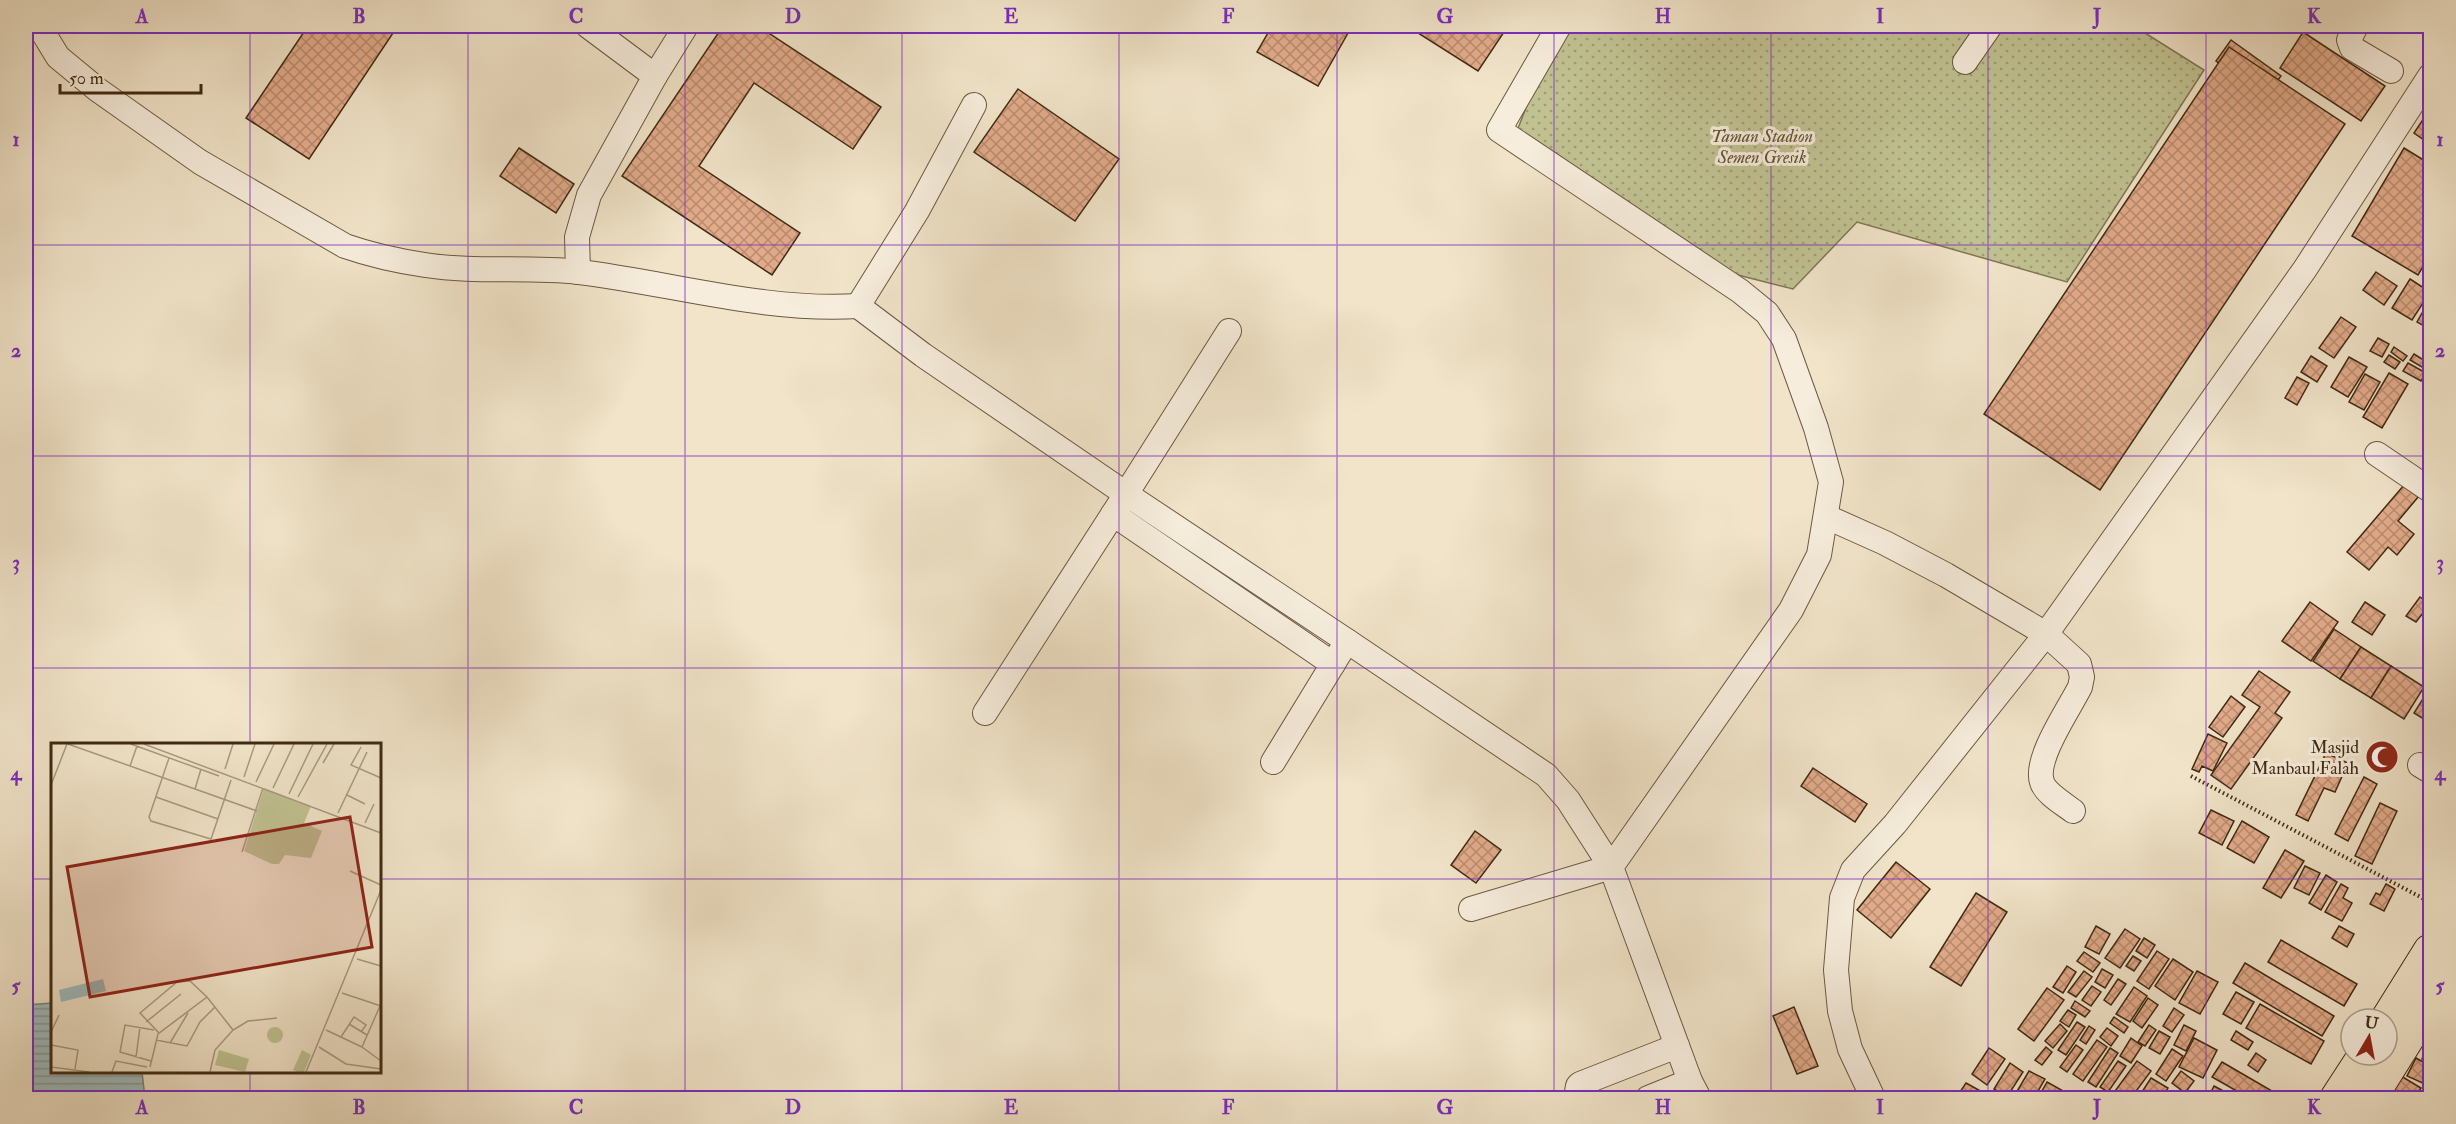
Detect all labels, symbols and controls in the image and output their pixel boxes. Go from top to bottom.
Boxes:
text: A [135,4,149,29]
text: B [352,4,366,29]
text: C [569,4,583,29]
text: D [785,4,801,29]
text: E [1004,4,1019,29]
text: F [1222,4,1235,29]
text: G [1437,4,1454,29]
text: H [1655,4,1671,29]
text: I [1876,4,1884,29]
text: J [2092,4,2101,29]
text: K [2307,4,2322,29]
scale bar [60,57,201,95]
text: 50 m [69,67,104,90]
park label: Taman Stadion Semen Gresik [1711,125,1813,169]
text: 1 [12,127,20,152]
text: 1 [2436,127,2444,152]
text: 2 [11,338,21,363]
text: 2 [2435,338,2445,363]
text: 3 [12,550,20,575]
text: 3 [2436,550,2444,575]
place label: Masjid Manbaul Falah [2251,736,2360,780]
mosque icon: Masjid Manbaul Falah [2364,739,2400,775]
inset map [51,743,381,1073]
text: 4 [10,761,23,786]
text: 4 [2434,761,2447,786]
text: 5 [12,973,22,998]
text: 5 [2436,973,2446,998]
north arrow [2339,1007,2399,1067]
text: U [2363,1012,2380,1034]
text: A [135,1095,149,1120]
text: B [352,1095,366,1120]
text: C [569,1095,583,1120]
text: D [785,1095,801,1120]
text: E [1004,1095,1019,1120]
text: F [1222,1095,1235,1120]
text: G [1437,1095,1454,1120]
text: H [1655,1095,1671,1120]
text: I [1876,1095,1884,1120]
text: J [2092,1095,2101,1120]
text: K [2307,1095,2322,1120]

